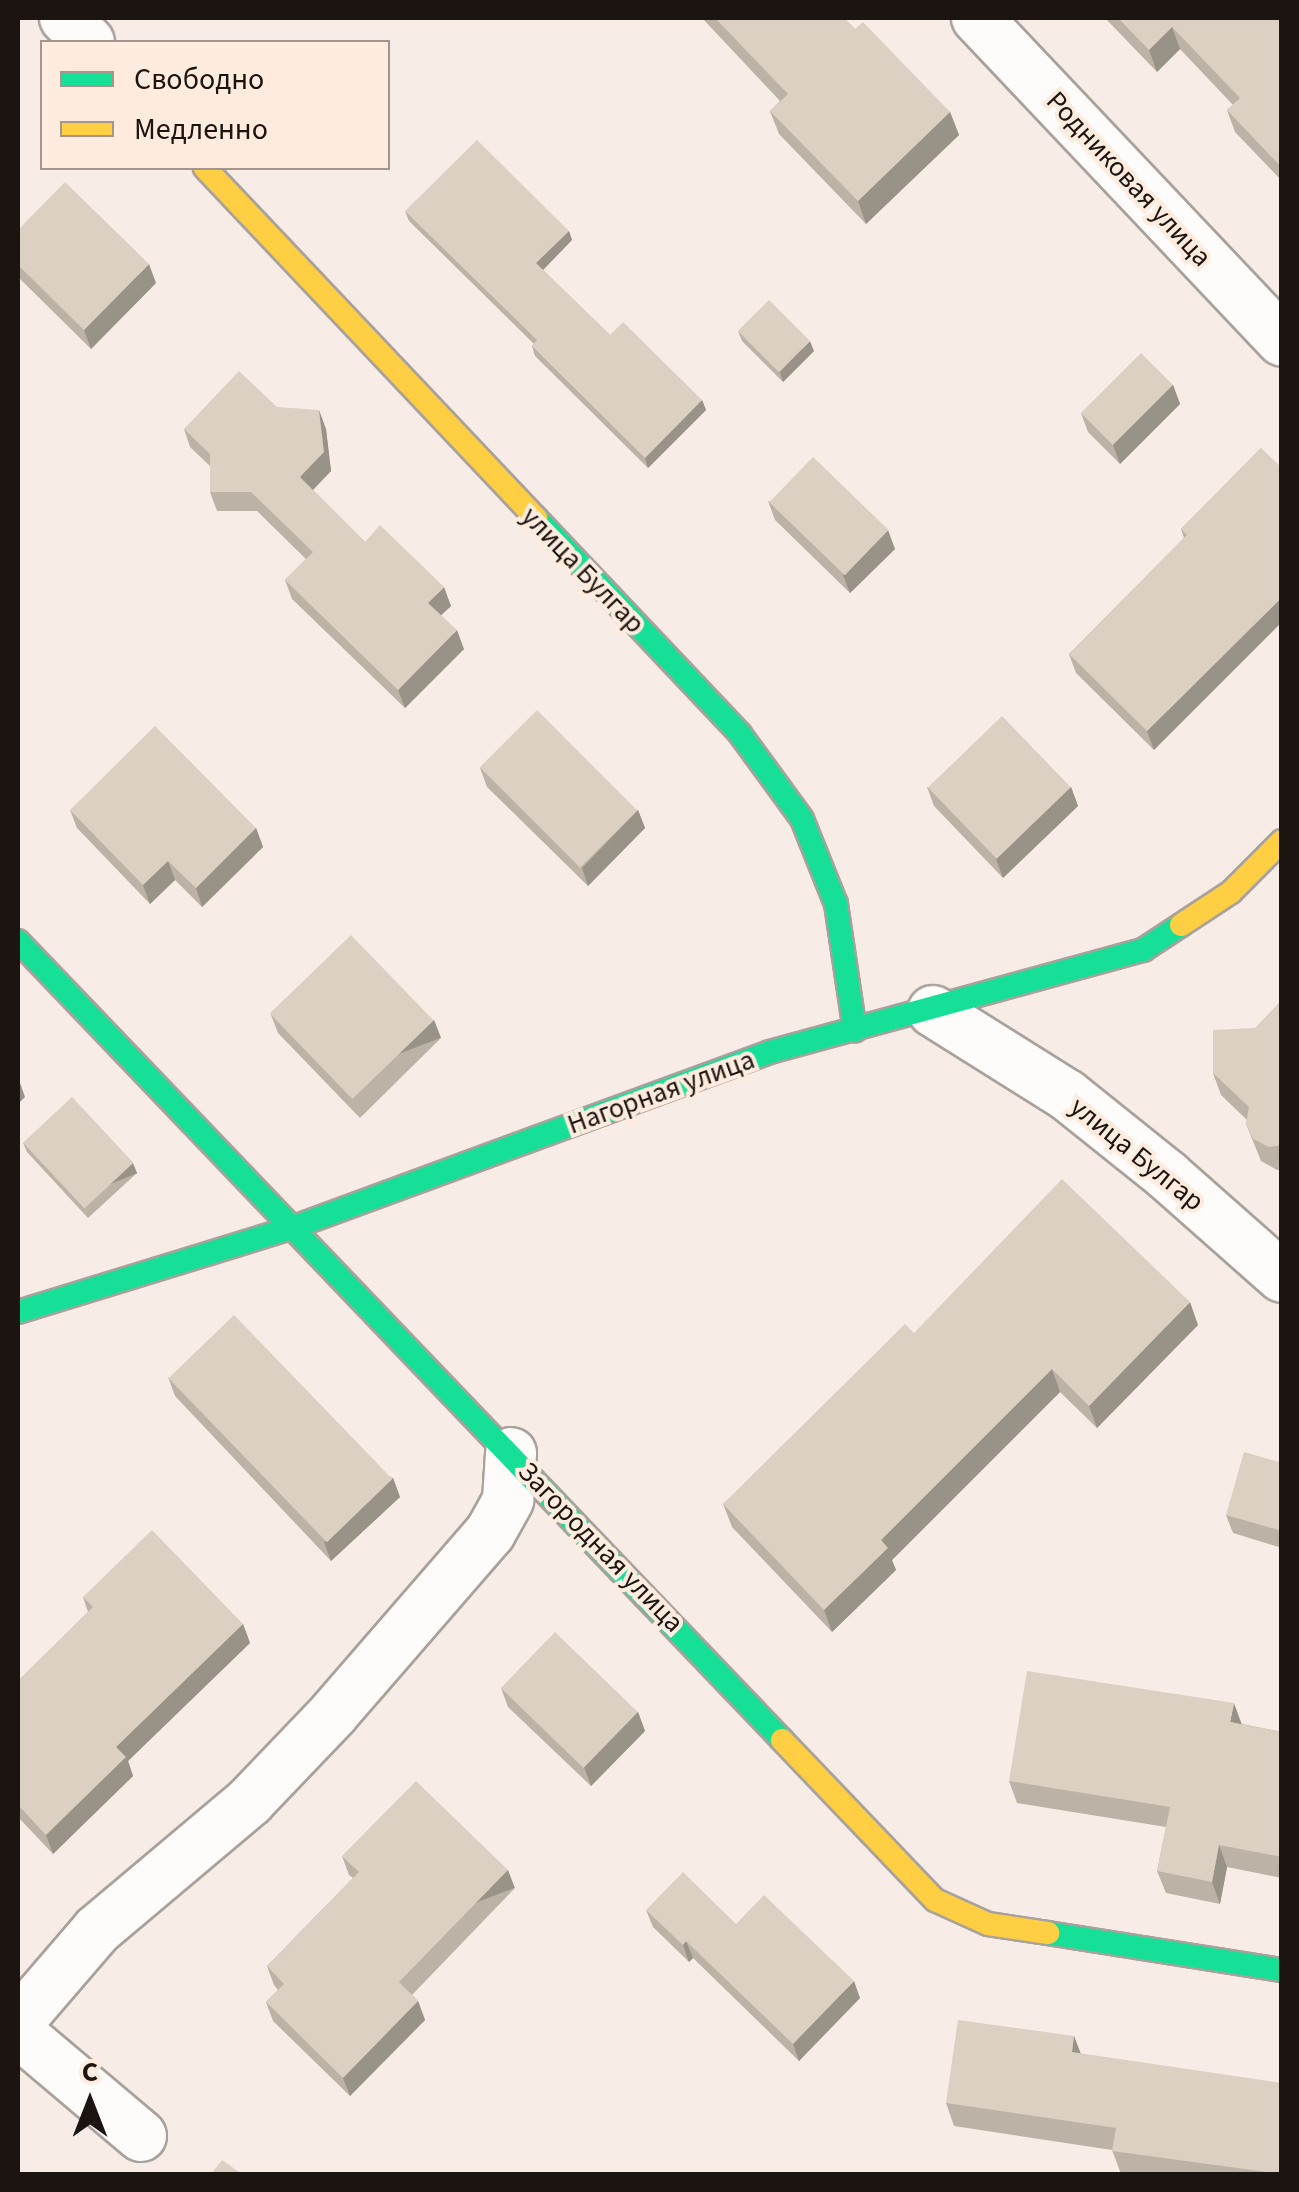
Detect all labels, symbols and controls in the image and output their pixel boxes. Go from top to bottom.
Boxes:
legend [40,40,390,170]
text: Свободно [134,58,264,101]
street label: Родниковая улица [1039,84,1219,274]
text: Медленно [134,108,268,151]
street label: улица Булгар [514,500,652,640]
street label: Нагорная улица [563,1043,759,1141]
street label: улица Булгар [1063,1090,1211,1218]
street label: Загородная улица [511,1455,691,1639]
north arrow [40,2052,140,2152]
text: С [82,2052,98,2092]

